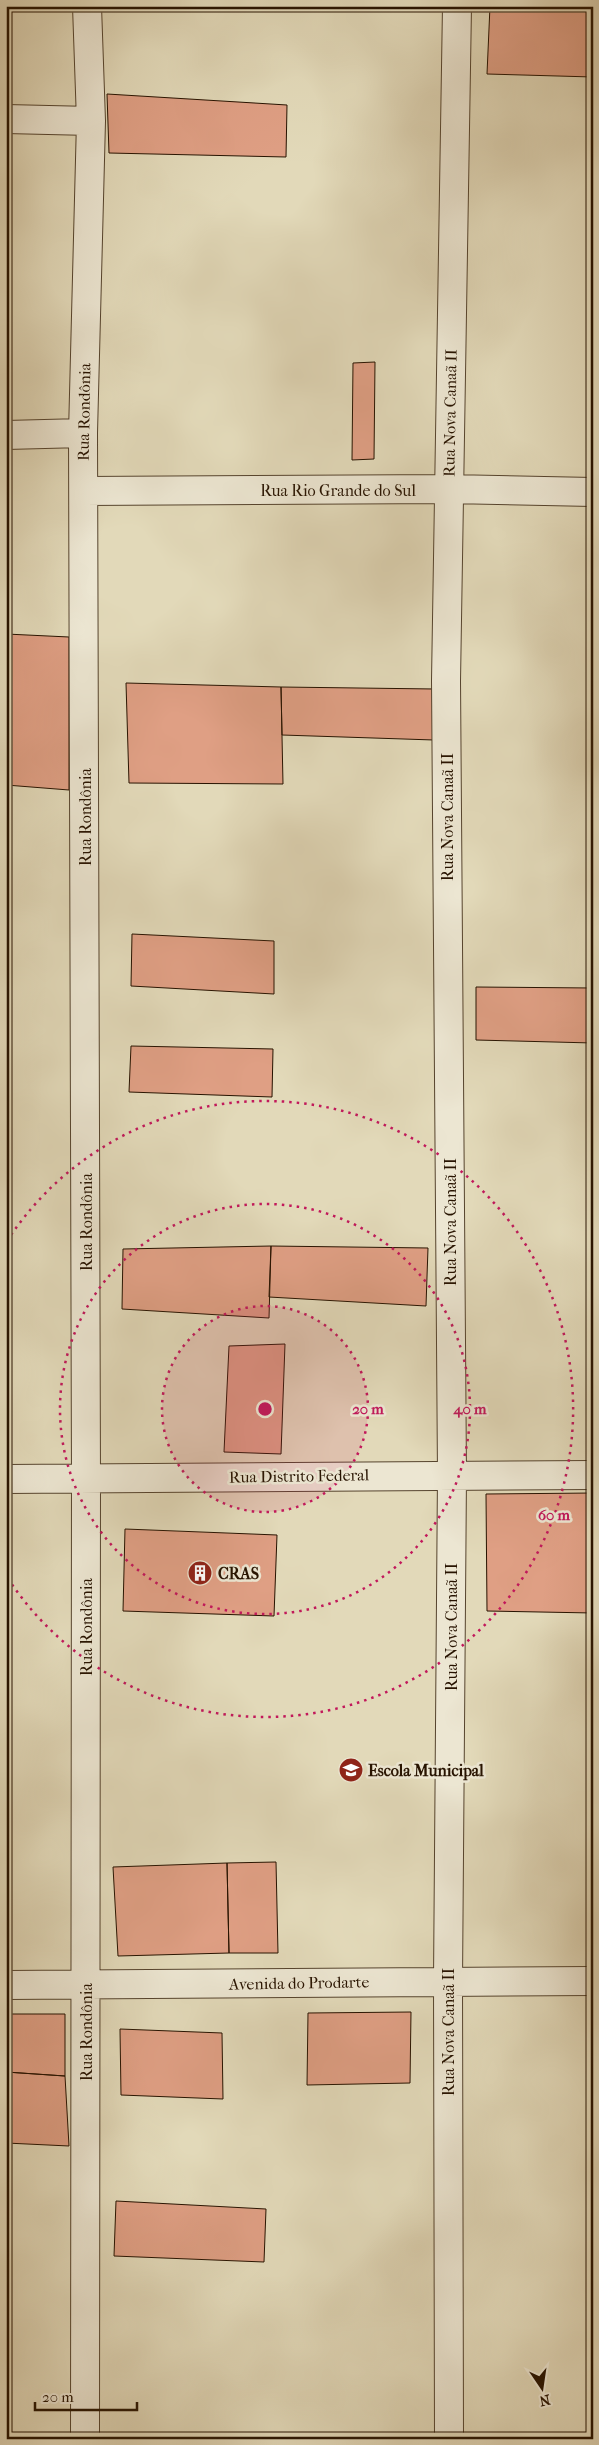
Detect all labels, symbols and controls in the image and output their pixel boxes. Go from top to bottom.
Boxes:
street label: Rua Nova Canaã II [439,349,461,477]
street label: Rua Rondônia [74,362,94,461]
street label: Rua Rio Grande do Sul [260,481,416,500]
street label: Rua Nova Canaã II [438,753,457,881]
street label: Rua Rondônia [76,767,95,866]
street label: Rua Nova Canaã II [441,1158,460,1286]
street label: Rua Rondônia [77,1172,96,1271]
centre of rings [256,1400,274,1418]
text: 20 m [352,1400,384,1418]
text: 40 m [453,1400,487,1418]
street label: Rua Distrito Federal [229,1465,370,1487]
text: 60 m [538,1506,571,1524]
building icon: CRAS [187,1560,213,1586]
street label: Rua Nova Canaã II [442,1563,461,1691]
place label: CRAS [218,1564,259,1583]
street label: Rua Rondônia [77,1577,96,1676]
school or university icon: Escola Municipal [338,1757,364,1783]
place label: Escola Municipal [368,1761,484,1781]
street label: Rua Nova Canaã II [439,1968,458,2096]
street label: Avenida do Prodarte [228,1972,369,1994]
street label: Rua Rondônia [77,1982,96,2081]
north arrow [516,2362,566,2412]
scale bar [35,2380,138,2412]
text: 20 m [42,2388,74,2406]
text: N [537,2391,552,2410]

